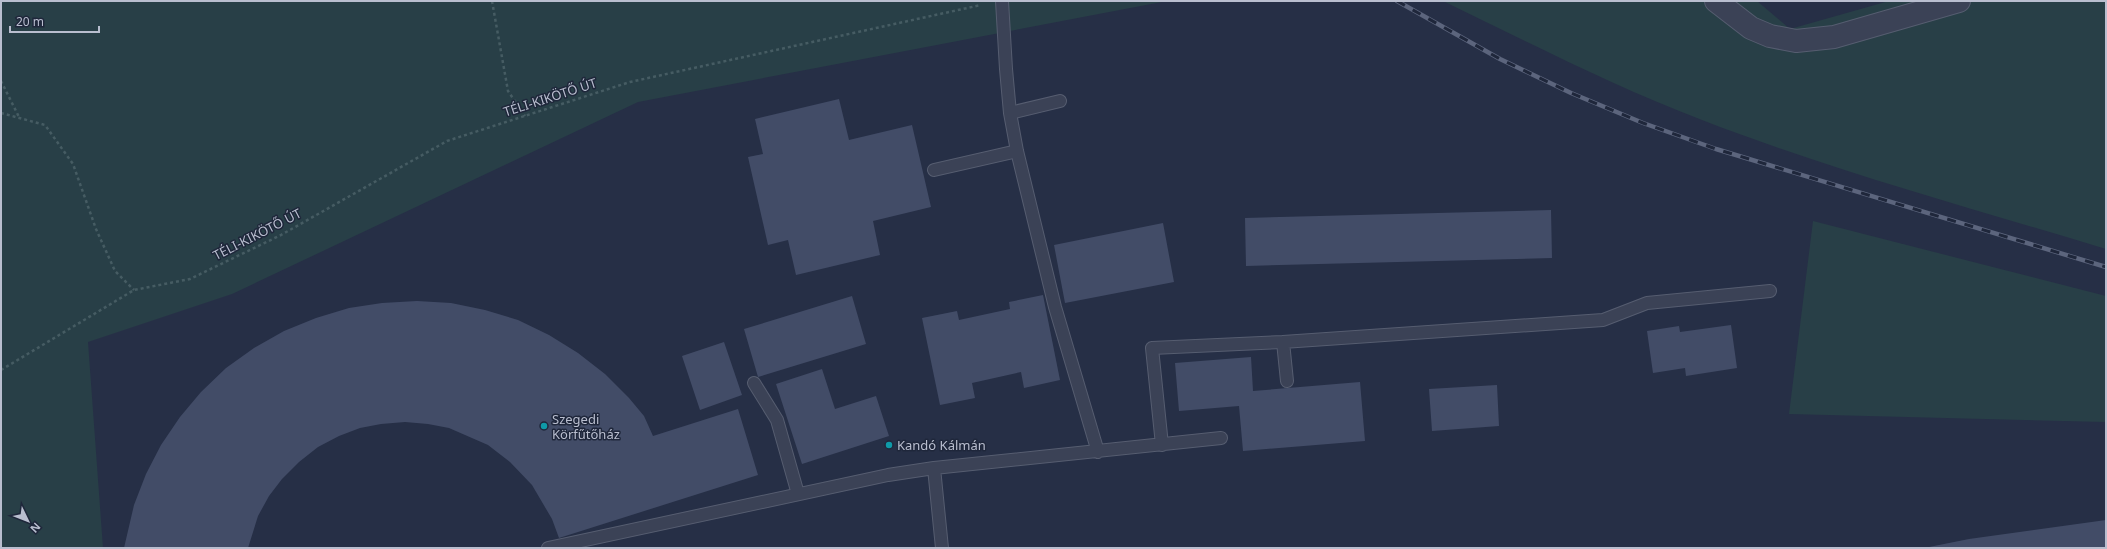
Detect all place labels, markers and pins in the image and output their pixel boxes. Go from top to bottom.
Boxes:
place label: Szegedi Körfűtőház [552,410,620,443]
marker: Szegedi Körfűtőház [539,421,549,431]
place label: Kandó Kálmán [897,436,986,454]
marker: Kandó Kálmán [884,440,894,450]

